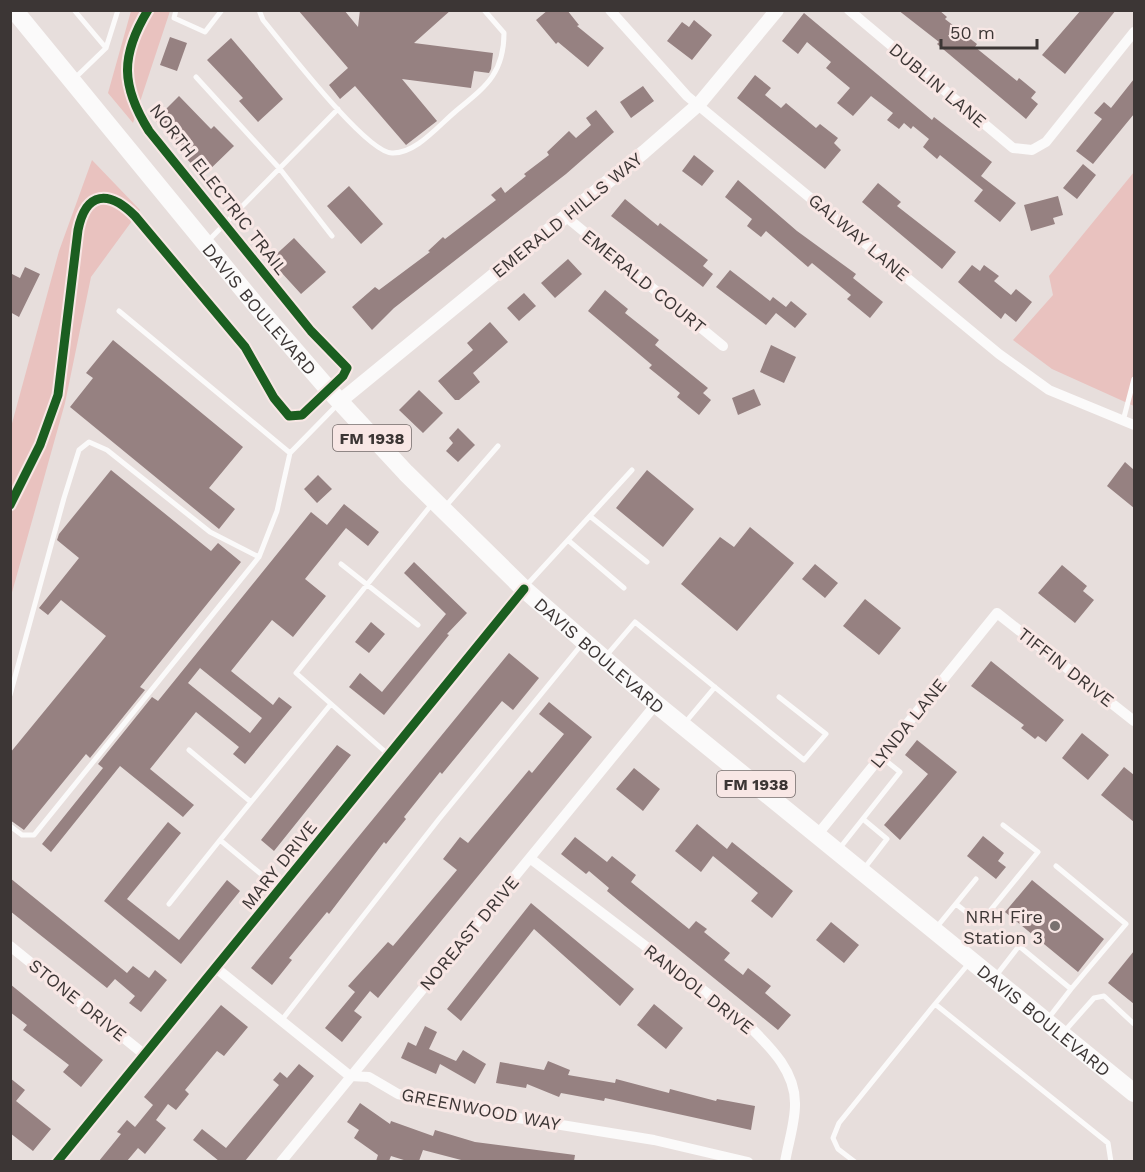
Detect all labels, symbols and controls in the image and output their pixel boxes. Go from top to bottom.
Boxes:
scale bar [941,12,1037,50]
text: 50 m [950,22,995,43]
street label: DUBLIN LANE [885,38,991,132]
street label: NORTH ELECTRIC TRAIL [146,99,292,279]
street label: EMERALD HILLS WAY [488,148,647,282]
street label: GALWAY LANE [804,189,914,285]
street label: EMERALD COURT [578,225,710,337]
street label: DAVIS BOULEVARD [199,239,321,379]
road number: FM 1938 [333,425,411,451]
street label: DAVIS BOULEVARD [531,593,669,718]
street label: TIFFIN DRIVE [1014,623,1118,711]
street label: LYNDA LANE [866,674,950,772]
road number: FM 1938 [717,771,795,797]
street label: MARY DRIVE [237,816,321,914]
street label: NOREAST DRIVE [415,872,523,994]
place label: NRH Fire Station 3 [963,906,1043,948]
marker: NRH Fire Station 3 [1048,919,1062,933]
street label: RANDOL DRIVE [640,940,758,1038]
street label: STONE DRIVE [25,954,131,1046]
street label: DAVIS BOULEVARD [973,960,1115,1080]
street label: GREENWOOD WAY [400,1083,563,1135]

